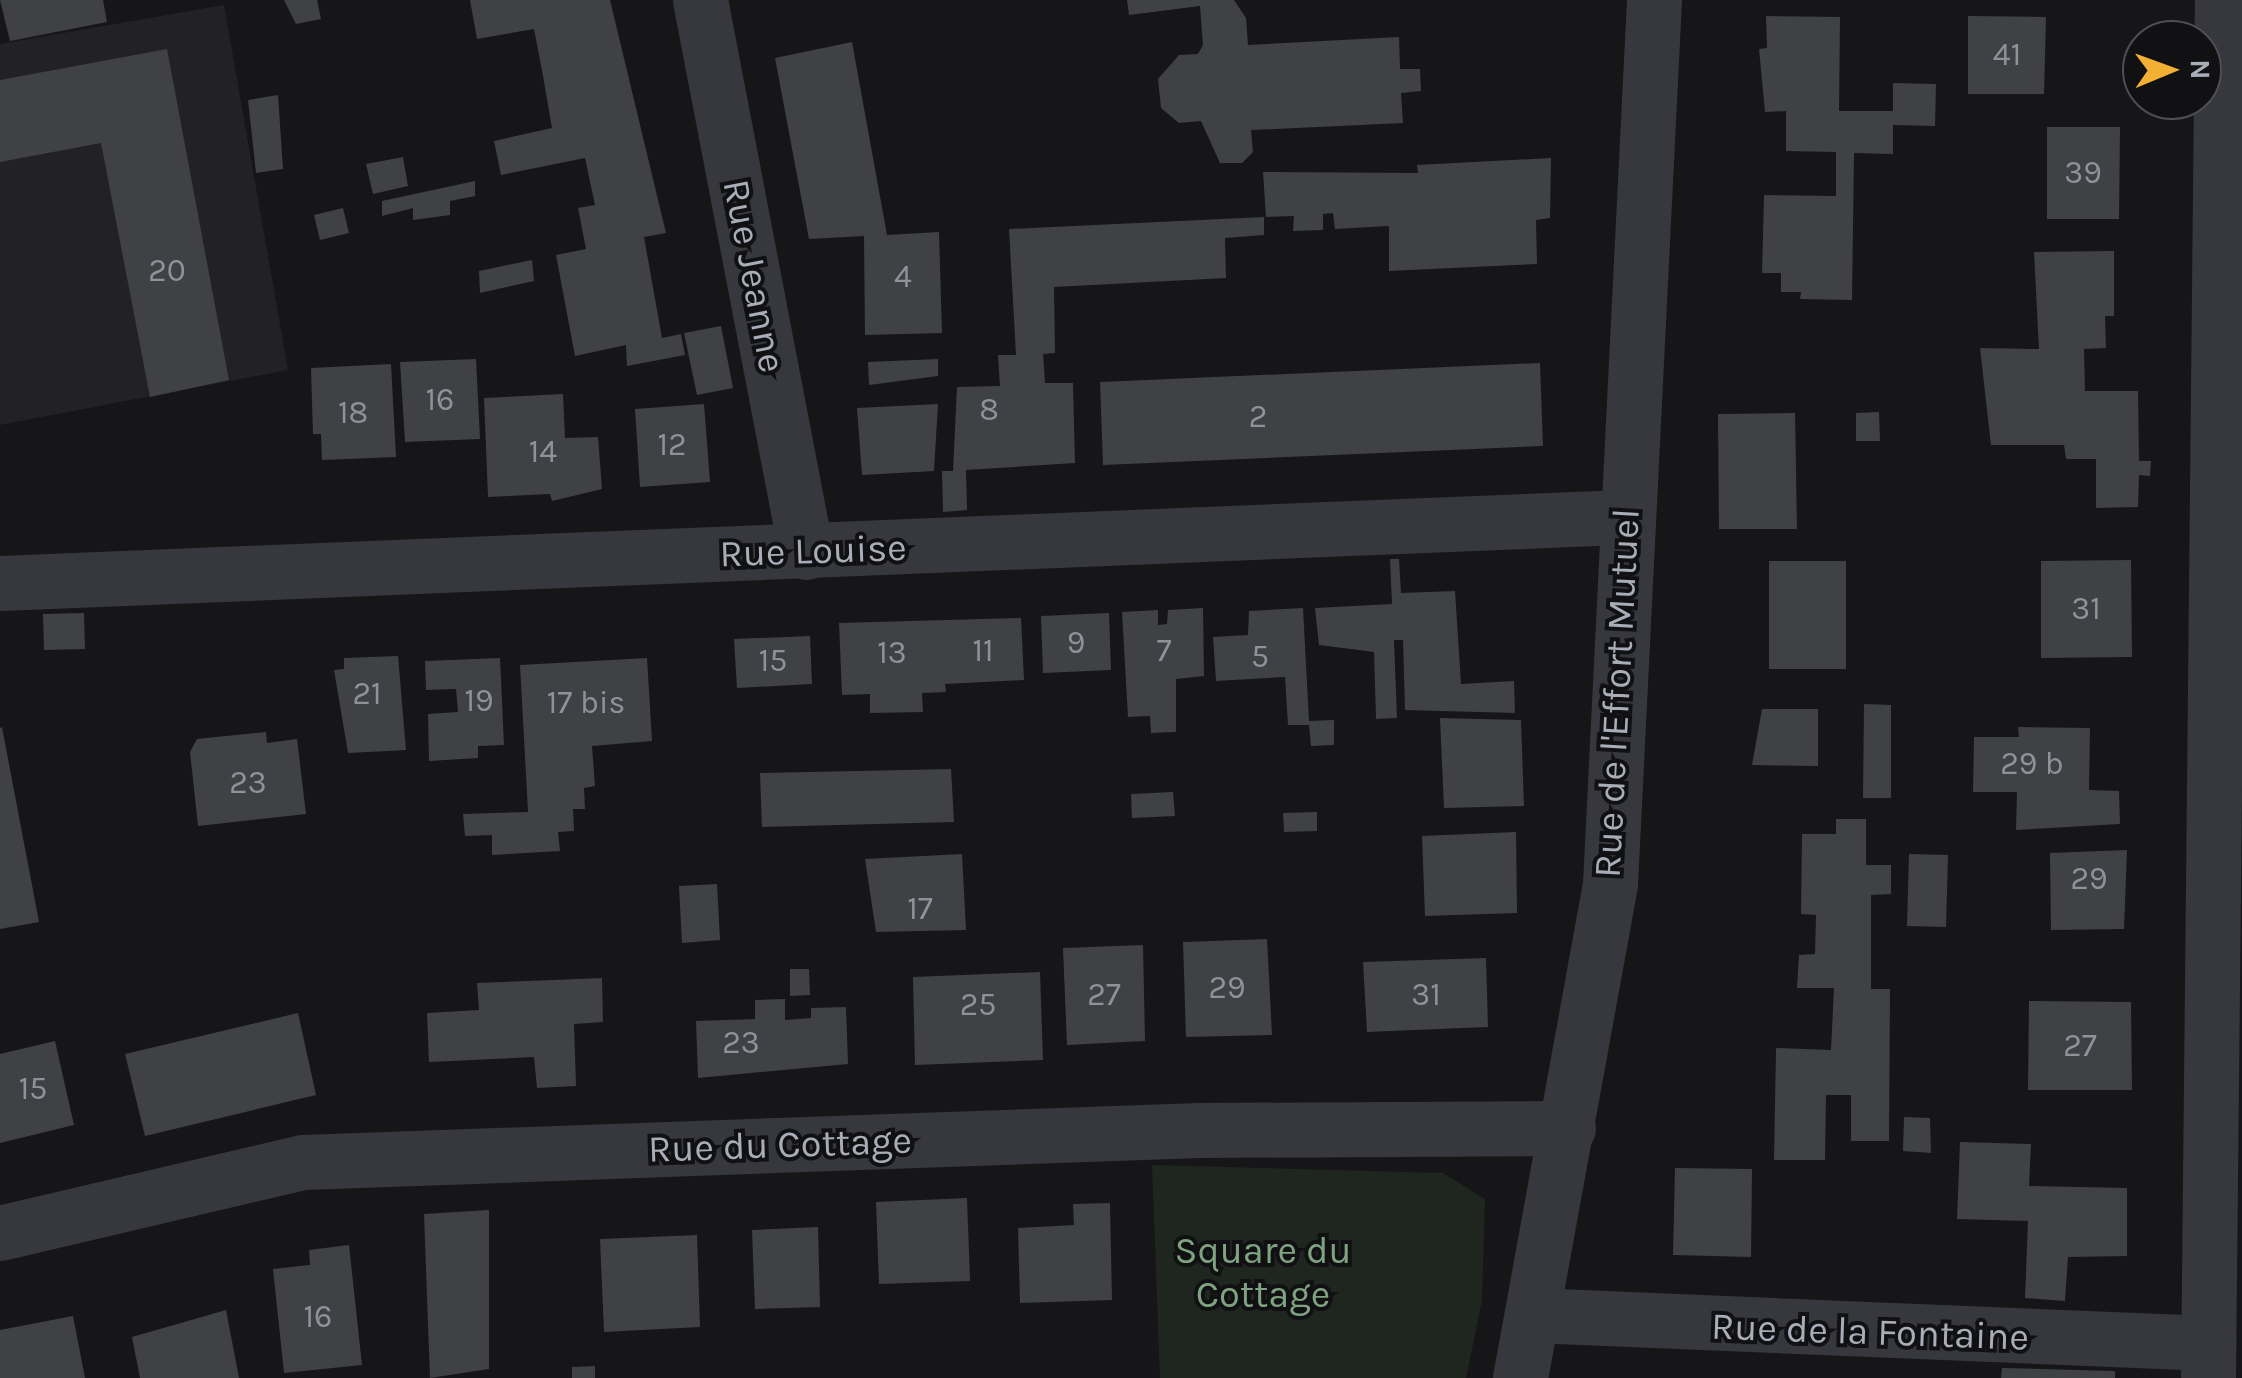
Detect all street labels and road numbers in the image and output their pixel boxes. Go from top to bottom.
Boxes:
street label: Rue Jeanne [713,175,795,377]
street label: Rue de l'Effort Mutuel [1585,507,1649,879]
street label: Rue Louise [719,525,907,577]
street label: Rue du Cottage [647,1118,913,1172]
street label: Rue de la Fontaine [1710,1304,2030,1360]

